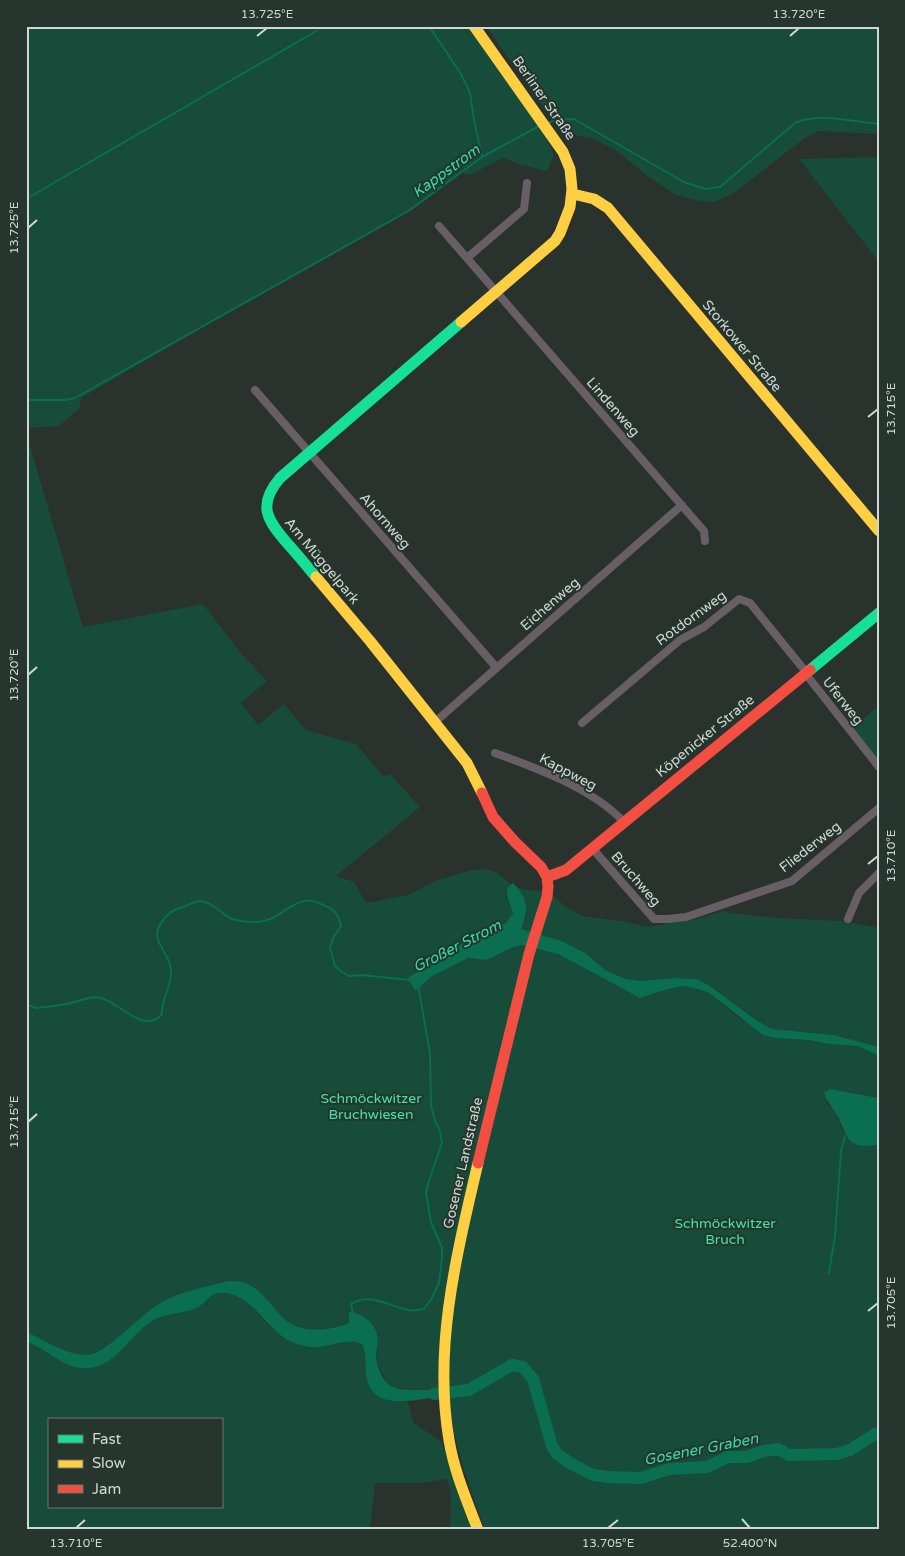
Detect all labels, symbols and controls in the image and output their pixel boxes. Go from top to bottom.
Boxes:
text: 13.725°E [241,7,294,21]
text: 13.720°E [773,7,826,21]
street label: Berliner Straße [509,53,579,143]
water label: Kappstrom [409,140,484,201]
text: 13.725°E [7,201,21,254]
street label: Storkower Straße [699,297,785,395]
street label: Lindenweg [583,374,643,440]
text: 13.715°E [884,382,898,435]
street label: Ahornweg [356,489,414,553]
street label: Am Müggelpark [281,514,363,608]
street label: Eichenweg [517,574,583,634]
street label: Rotdornweg [653,587,729,649]
text: 13.720°E [7,648,21,701]
street label: Uferweg [819,674,867,728]
street label: Köpenicker Straße [652,691,758,781]
street label: Kappweg [536,750,600,794]
street label: Fliederweg [776,818,844,876]
text: 13.710°E [884,829,898,882]
street label: Bruchweg [608,848,664,910]
water label: Großer Strom [410,916,505,976]
park label: Schmöckwitzer Bruchwiesen [320,1090,422,1123]
text: 13.715°E [7,1095,21,1148]
street label: Gosener Landstraße [440,1096,486,1230]
park label: Schmöckwitzer Bruch [674,1215,776,1248]
text: 13.705°E [884,1276,898,1329]
legend [48,1418,222,1508]
water label: Gosener Graben [642,1429,761,1469]
text: Fast [92,1430,122,1448]
text: Slow [92,1454,126,1472]
text: Jam [92,1480,121,1498]
text: 13.710°E [50,1536,103,1550]
text: 13.705°E [582,1536,635,1550]
text: 52.400°N [723,1536,777,1550]

